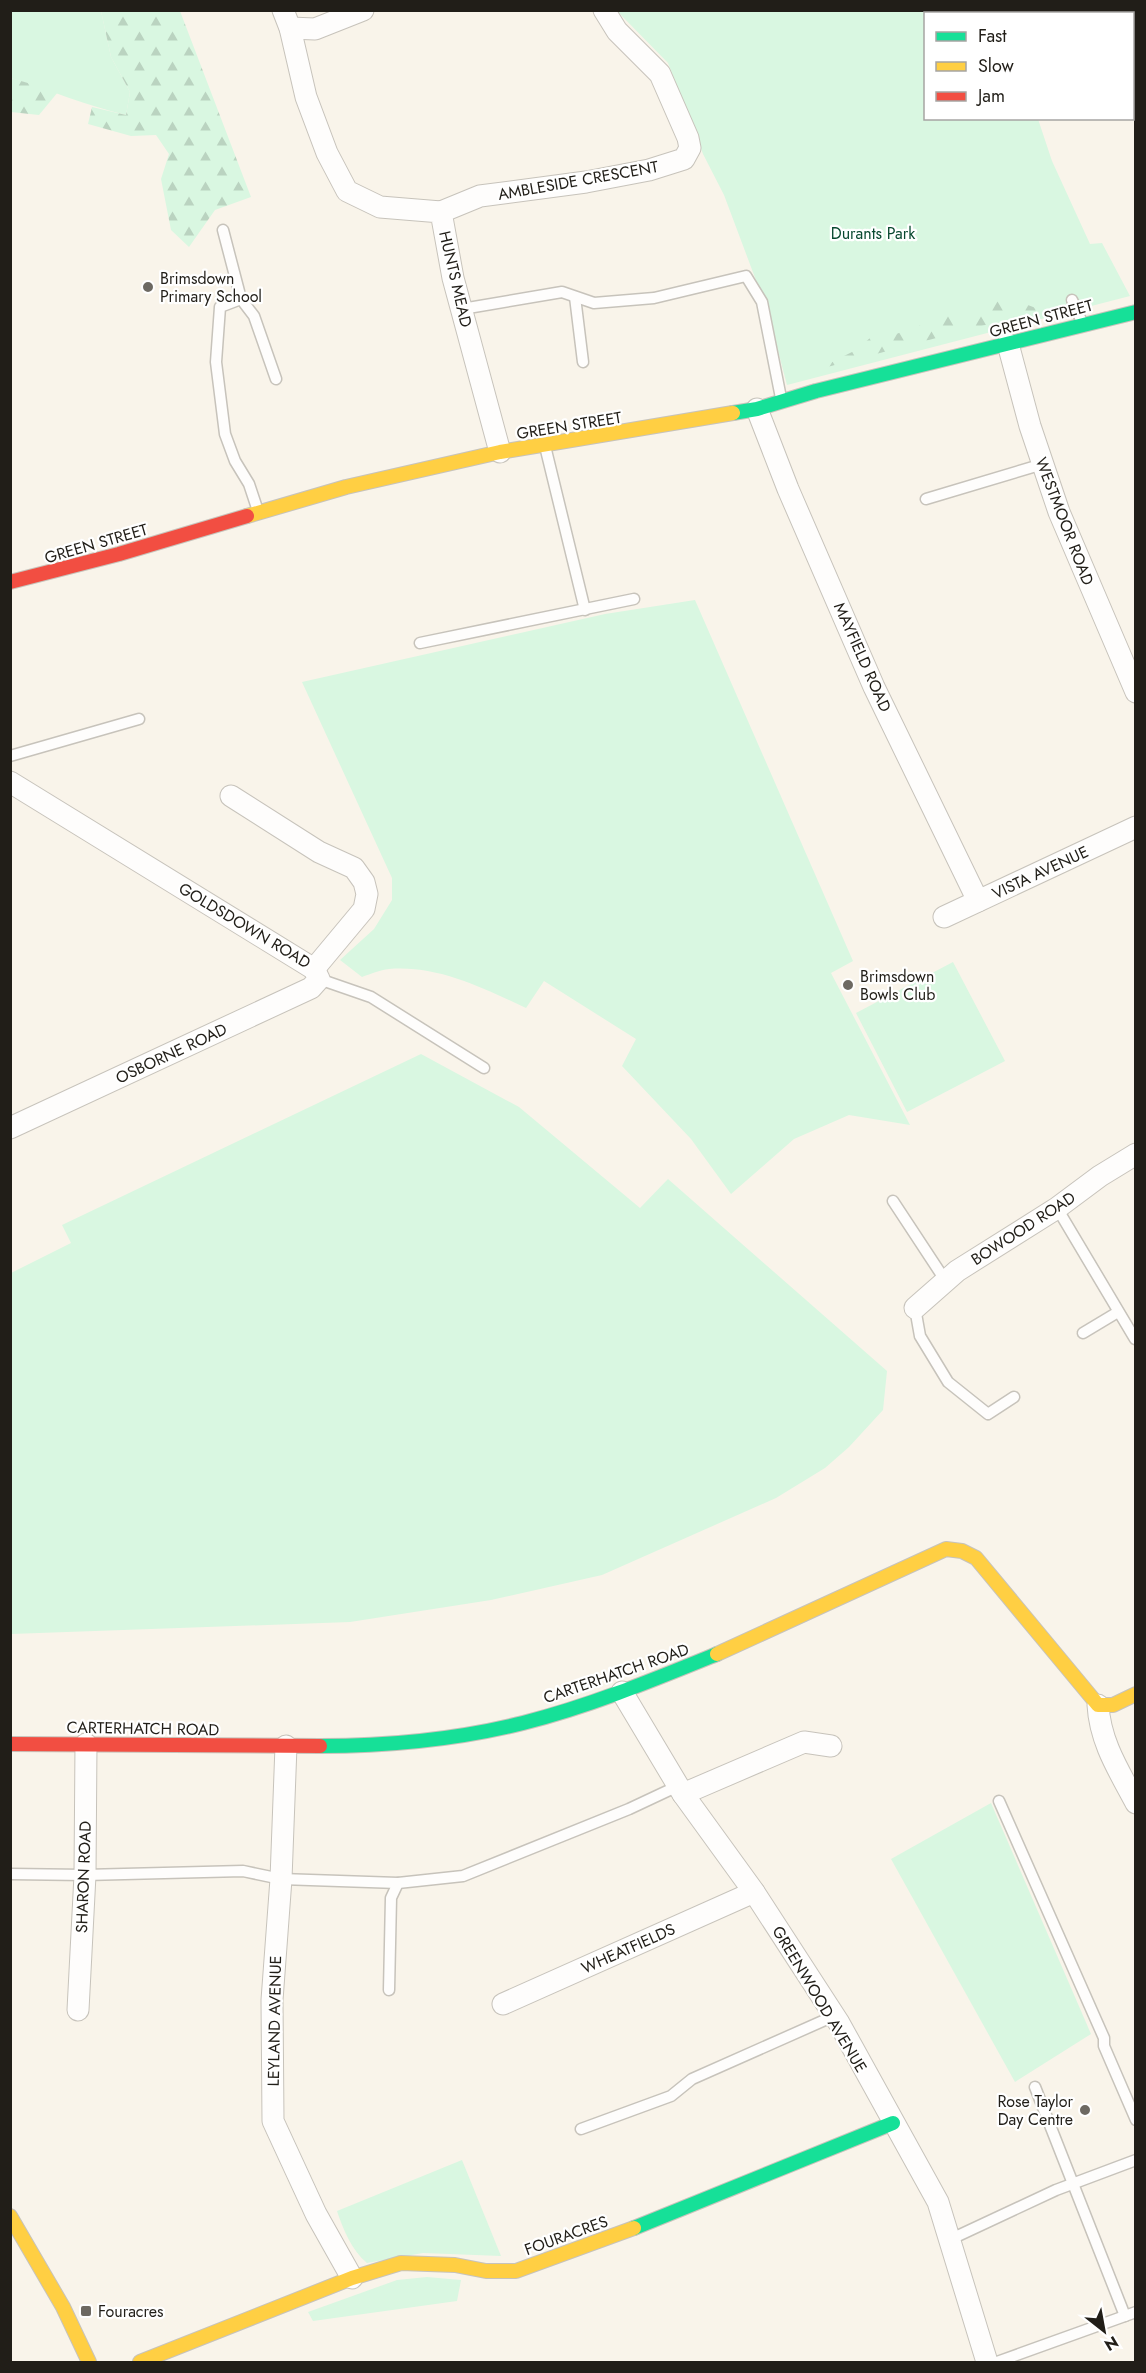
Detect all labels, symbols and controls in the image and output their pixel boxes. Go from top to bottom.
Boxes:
legend [924,12,1134,120]
text: Fast [978,23,1007,49]
text: Slow [978,53,1015,79]
text: Jam [976,83,1005,109]
street label: AMBLESIDE CRESCENT [496,155,661,206]
park label: Durants Park [831,222,916,245]
street label: HUNTS MEAD [433,229,478,330]
place label: Brimsdown Primary School [160,267,262,308]
marker: Brimsdown Primary School [141,280,155,294]
street label: GREEN STREET [987,293,1096,343]
street label: GREEN STREET [515,406,624,445]
street label: WESTMOOR ROAD [1030,454,1100,589]
street label: GREEN STREET [42,518,151,569]
street label: MAYFIELD ROAD [828,599,897,716]
street label: VISTA AVENUE [988,840,1092,905]
street label: GOLDSDOWN ROAD [174,877,315,974]
place label: Brimsdown Bowls Club [860,965,935,1006]
marker: Brimsdown Bowls Club [841,978,855,992]
street label: OSBORNE ROAD [112,1018,231,1089]
street label: BOWOOD ROAD [967,1186,1080,1271]
street label: CARTERHATCH ROAD [540,1638,692,1709]
street label: CARTERHATCH ROAD [66,1716,220,1741]
street label: SHARON ROAD [70,1820,97,1933]
street label: WHEATFIELDS [578,1917,679,1979]
street label: GREENWOOD AVENUE [767,1922,873,2077]
street label: LEYLAND AVENUE [262,1955,287,2087]
place label: Rose Taylor Day Centre [997,2090,1074,2131]
marker: Rose Taylor Day Centre [1078,2103,1092,2117]
street label: FOURACRES [521,2210,611,2261]
place label: Fouracres [98,2300,163,2323]
north arrow [1074,2301,1134,2361]
marker: Fouracres [79,2304,93,2318]
text: N [1100,2330,1123,2357]

